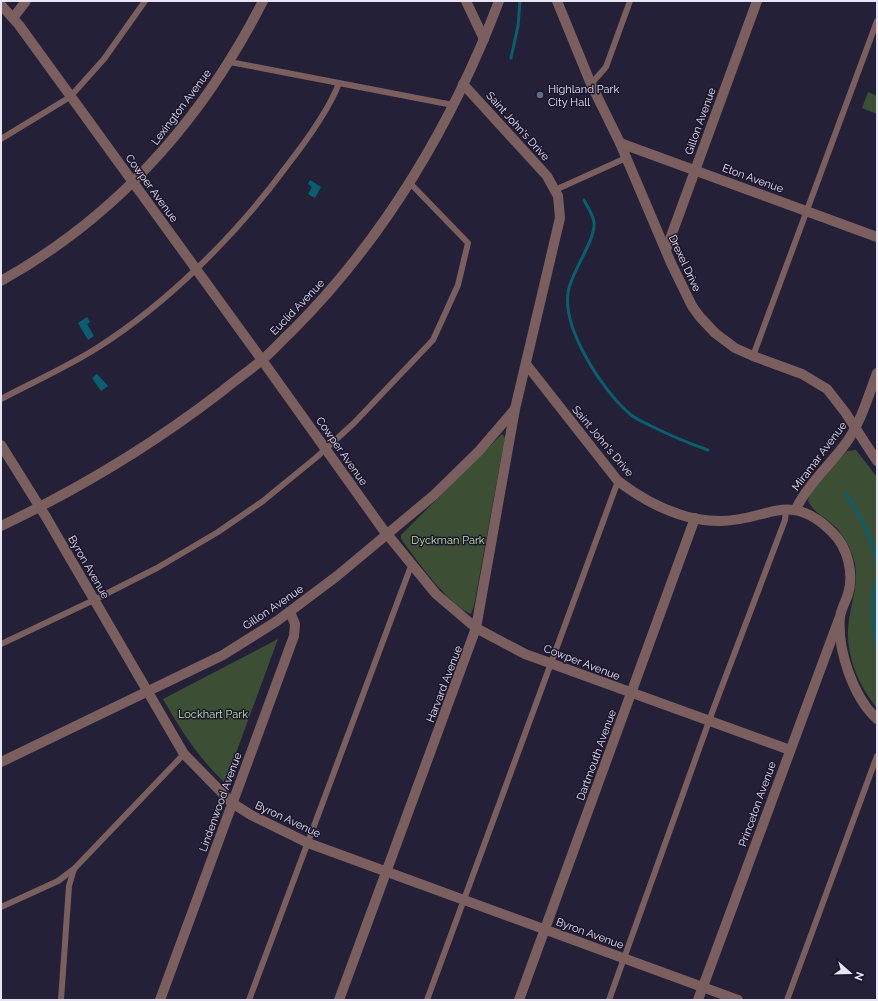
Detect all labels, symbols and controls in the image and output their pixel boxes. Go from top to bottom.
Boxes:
street label: Lexington Avenue [149,67,214,148]
place label: Highland Park City Hall [548,83,619,109]
street label: Gillon Avenue [682,85,719,156]
street label: Saint John's Drive [483,89,552,164]
marker: Highland Park City Hall [535,90,545,100]
street label: Cowper Avenue [123,152,181,225]
street label: Eton Avenue [720,161,786,196]
street label: Drexel Drive [666,233,704,294]
street label: Euclid Avenue [268,276,328,338]
street label: Saint John's Drive [569,403,636,480]
street label: Cowper Avenue [313,414,370,489]
street label: Miramar Avenue [789,419,850,493]
street label: Byron Avenue [65,533,112,602]
park label: Dyckman Park [411,534,485,547]
street label: Gillon Avenue [241,582,306,632]
street label: Cowper Avenue [542,642,622,683]
street label: Harvard Avenue [424,643,465,724]
street label: Dartmouth Avenue [574,707,619,802]
park label: Lockhart Park [178,708,248,721]
street label: Lindenwood Avenue [196,750,245,854]
street label: Princeton Avenue [736,759,779,848]
street label: Byron Avenue [253,799,323,841]
street label: Byron Avenue [554,915,626,952]
north arrow [830,953,870,993]
text: N [851,970,866,982]

